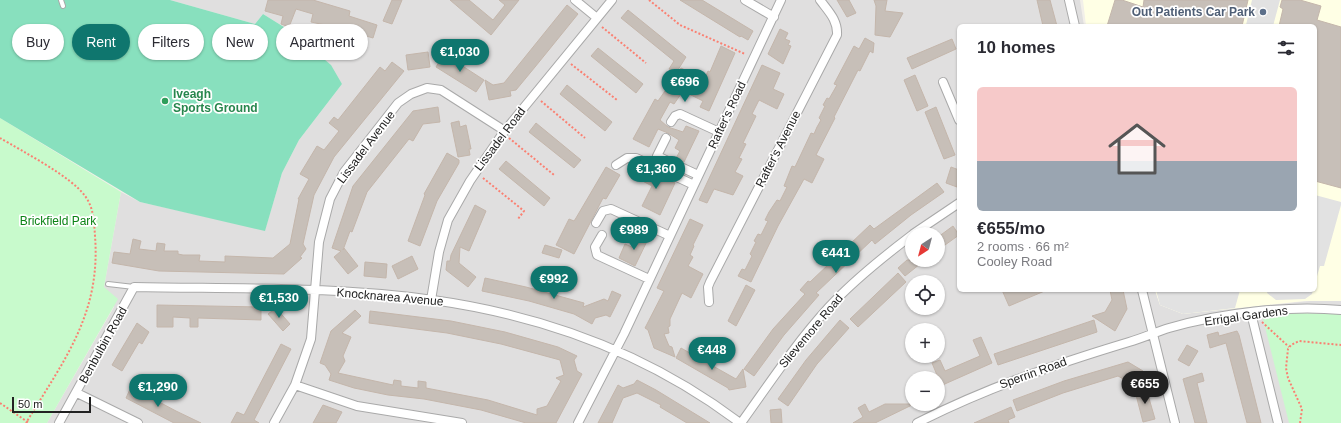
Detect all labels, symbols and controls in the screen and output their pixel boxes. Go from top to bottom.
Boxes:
place label: Out Patients Car Park [1132,5,1255,19]
marker: Out Patients Car Park [1258,7,1268,17]
chip: Buy [12,24,64,60]
chip: Rent [72,24,130,60]
chip: Filters [138,24,204,60]
chip: New [212,24,268,60]
chip: Apartment [276,24,368,60]
icon: filters [1275,37,1297,59]
text: 10 homes [977,38,1055,57]
pin: €1,030 [427,39,493,73]
text: €1,030 [440,44,480,59]
pin: €696 [661,69,709,103]
text: €696 [671,74,699,89]
street label: Rafter's Road [705,79,749,151]
place label: Iveagh Sports Ground [173,87,258,115]
marker: Iveagh Sports Ground [160,96,170,106]
street label: Lissadel Road [472,104,528,174]
street label: Lissadel Avenue [334,108,398,186]
street label: Rafter's Avenue [753,108,803,190]
icon: home [1101,113,1173,185]
pin: €1,360 [623,156,689,190]
text: €1,360 [636,161,676,176]
park label: Brickfield Park [20,214,97,228]
pin: €989 [610,217,658,251]
text: €655/mo [977,219,1045,238]
text: €989 [620,222,648,237]
north arrow [905,227,945,267]
map controls [905,227,945,411]
text: 2 rooms · 66 m² [977,239,1069,254]
pin: €441 [812,240,860,274]
text: €441 [822,245,850,260]
text: Cooley Road [977,254,1052,269]
pin: €992 [530,266,578,300]
text: €992 [540,271,568,286]
button: locate [905,275,945,315]
pin: €1,530 [246,285,312,319]
street label: Knocknarea Avenue [336,285,444,309]
text: €1,530 [259,290,299,305]
street label: Slievemore Road [776,291,846,371]
street label: Errigal Gardens [1203,303,1289,329]
street label: Benbulbin Road [76,304,130,386]
button: + [905,323,945,363]
pin: €448 [688,337,736,371]
text: €448 [698,342,726,357]
street label: Sperrin Road [997,354,1069,392]
button: − [905,371,945,411]
pin: €655 [1121,371,1169,405]
pin: €1,290 [125,374,191,408]
text: €655 [1131,376,1159,391]
text: €1,290 [138,379,178,394]
scale bar [12,395,91,414]
text: 50 m [18,398,42,410]

